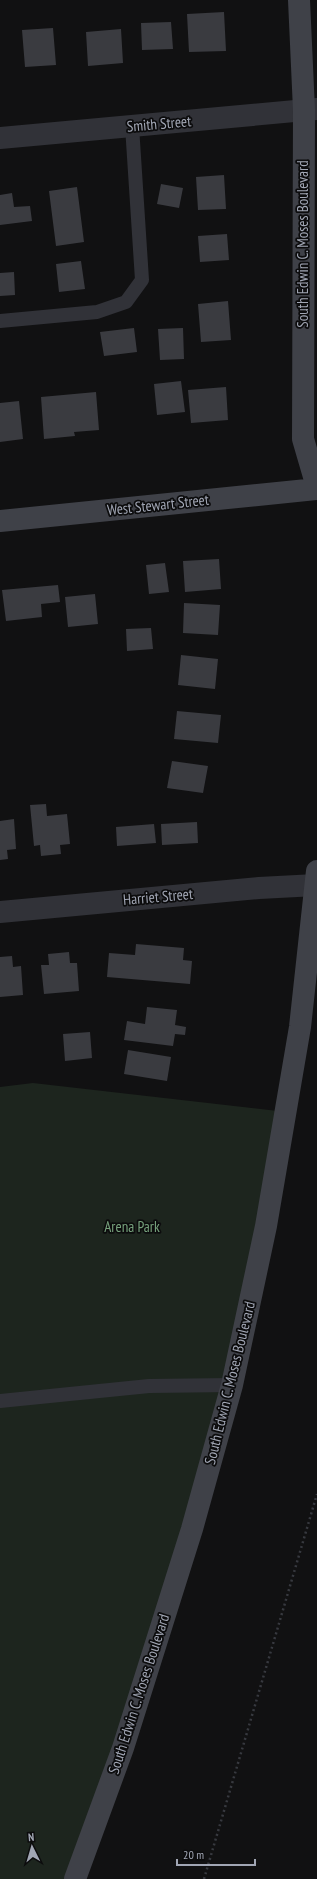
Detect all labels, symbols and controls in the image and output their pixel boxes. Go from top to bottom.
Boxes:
street label: Smith Street [126,111,192,136]
street label: South Edwin C. Moses Boulevard [293,160,312,328]
street label: West Stewart Street [106,490,210,519]
street label: Harriet Street [122,884,194,909]
park label: Arena Park [104,1217,160,1236]
street label: South Edwin C. Moses Boulevard [200,1299,259,1466]
street label: South Edwin C. Moses Boulevard [104,1611,173,1776]
north arrow [12,1827,52,1867]
text: N [28,1830,35,1844]
scale bar [177,1841,255,1867]
text: 20 m [183,1847,204,1862]

